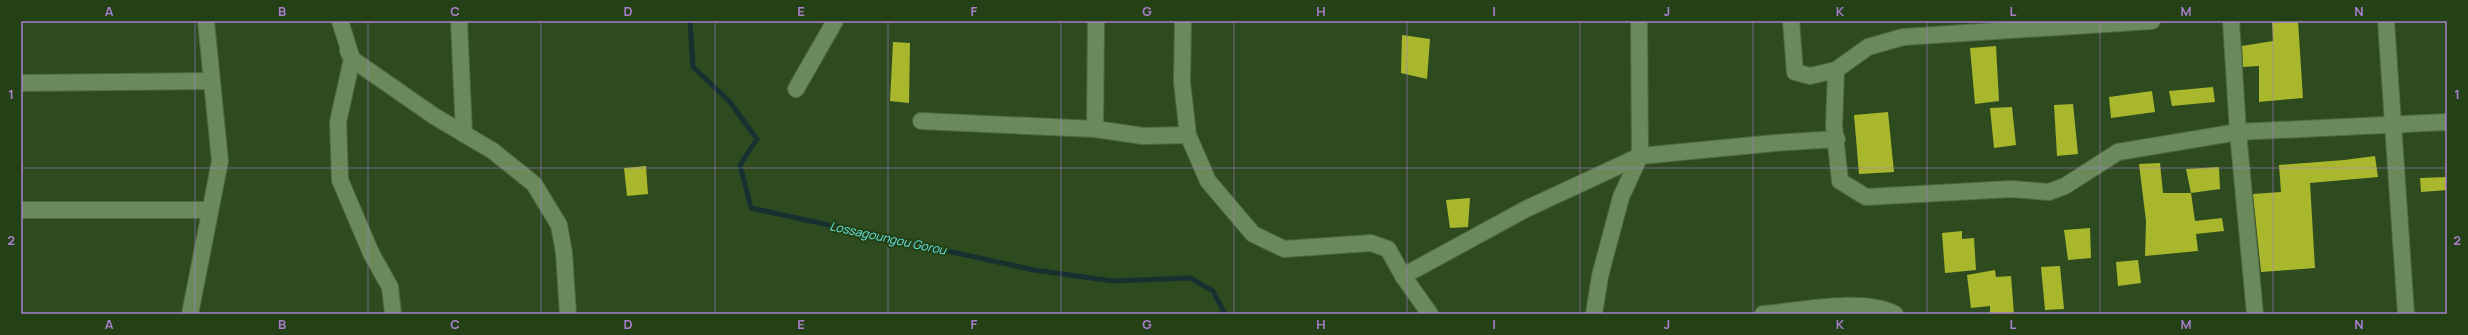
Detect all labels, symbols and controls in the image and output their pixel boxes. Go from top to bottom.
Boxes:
text: A [105,2,114,20]
text: B [278,2,286,20]
text: C [450,2,460,20]
text: D [623,2,633,20]
text: E [797,2,805,20]
text: F [971,2,978,20]
text: G [1142,2,1152,20]
text: H [1316,2,1326,20]
text: I [1492,2,1496,20]
text: J [1664,2,1670,20]
text: K [1836,2,1845,20]
text: L [2010,2,2017,20]
text: M [2180,2,2192,20]
text: N [2354,2,2364,20]
text: 1 [8,85,14,103]
text: 1 [2454,85,2460,103]
water label: Lossagoungou Gorou [828,217,949,259]
text: 2 [7,231,15,249]
text: 2 [2453,231,2461,249]
text: A [105,315,114,333]
text: B [278,315,286,333]
text: C [450,315,460,333]
text: D [623,315,633,333]
text: E [797,315,805,333]
text: F [971,315,978,333]
text: G [1142,315,1152,333]
text: H [1316,315,1326,333]
text: I [1492,315,1496,333]
text: J [1664,315,1670,333]
text: K [1836,315,1845,333]
text: L [2010,315,2017,333]
text: M [2180,315,2192,333]
text: N [2354,315,2364,333]

